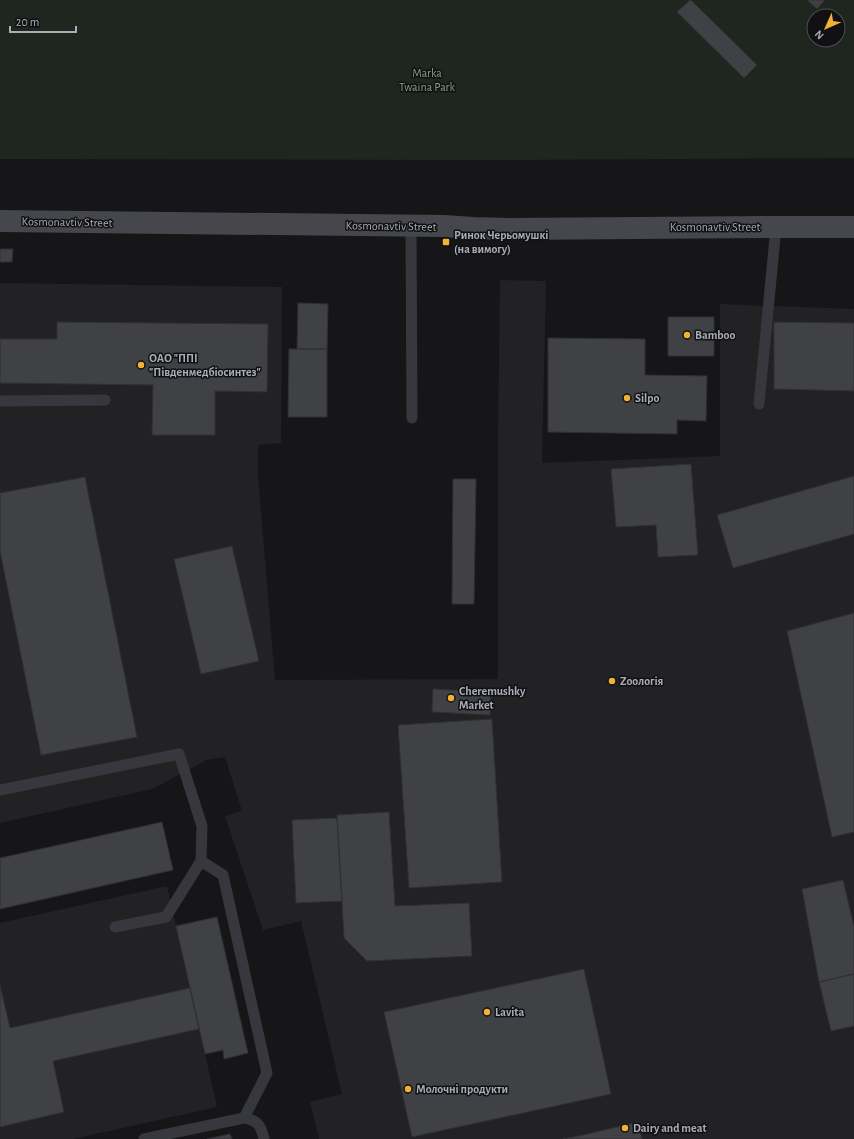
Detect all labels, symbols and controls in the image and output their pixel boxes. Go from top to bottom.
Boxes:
scale bar [10,8,76,34]
north arrow [806,8,846,48]
text: 20 m [16,16,39,28]
text: N [813,28,826,41]
park label: Marka Twaina Park [399,67,455,93]
street label: Kosmonavtiv Street [22,215,113,229]
street label: Kosmonavtiv Street [346,219,437,233]
street label: Kosmonavtiv Street [670,221,761,233]
place label: Ринок Черьомушкі (на вимогу) [454,229,548,256]
marker: Ринок Черьомушкі (на вимогу) [441,237,451,247]
place label: Bamboo [695,329,736,341]
marker: Bamboo [682,330,692,340]
place label: ОАО "ППІ "Південмедбіосинтез" [149,352,261,378]
marker: ОАО "ППІ "Південмедбіосинтез" [136,360,146,370]
place label: Silpo [635,392,659,404]
marker: Silpo [622,393,632,403]
place label: Zooлогія [620,675,664,687]
marker: Zooлогія [607,676,617,686]
place label: Cheremushky Market [459,685,526,711]
marker: Cheremushky Market [446,693,456,703]
place label: Lavita [495,1006,524,1018]
marker: Lavita [482,1007,492,1017]
place label: Молочні продукти [416,1083,508,1096]
marker: Молочні продукти [403,1084,413,1094]
place label: Dairy and meat [633,1122,707,1135]
marker: Dairy and meat [620,1123,630,1133]

